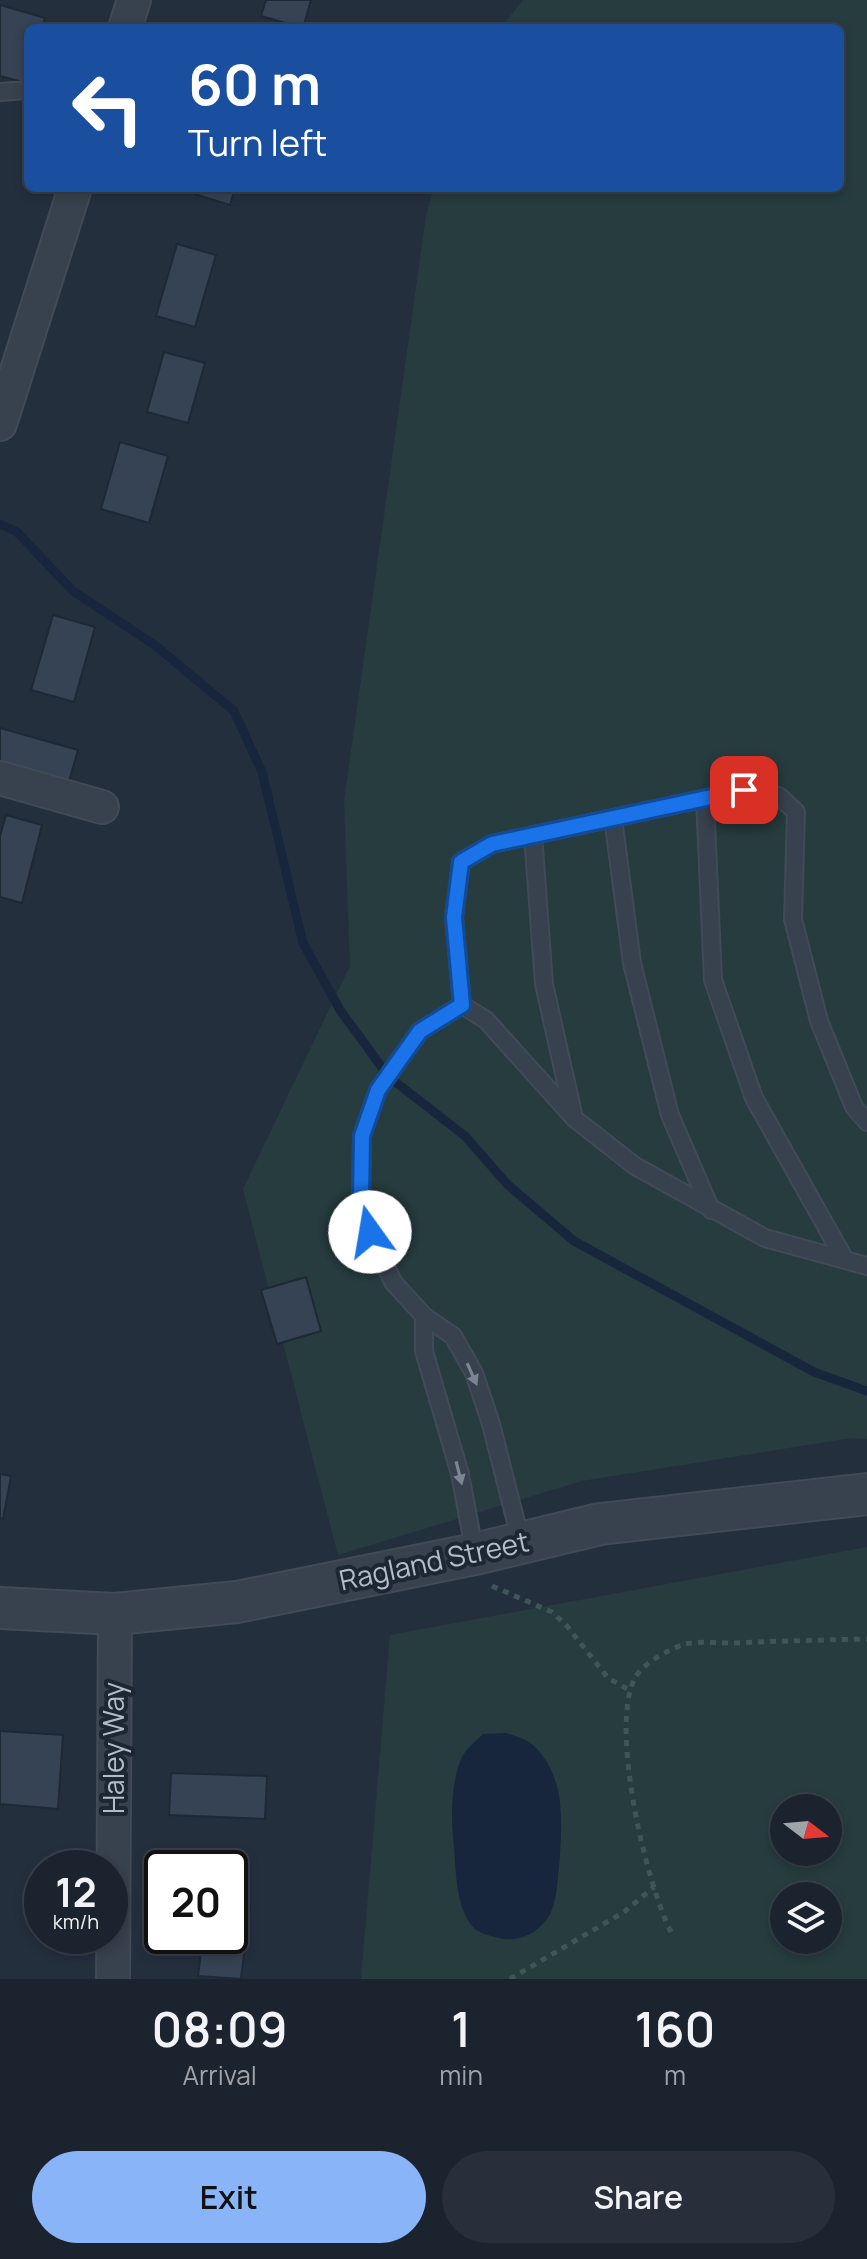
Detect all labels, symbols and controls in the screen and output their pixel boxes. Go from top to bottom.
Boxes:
text: 60 m [188,45,321,122]
icon: left [56,56,160,160]
text: Turn left [188,118,327,167]
pin [710,756,778,824]
icon: arrive [722,768,766,812]
position arrow [328,1190,412,1274]
one-way arrow [466,1362,479,1385]
one-way arrow [454,1460,466,1485]
street label: Ragland Street [336,1521,532,1599]
street label: Haley Way [94,1682,132,1814]
north arrow [770,1794,842,1866]
map controls [770,1794,842,1954]
speed limit sign: 20 [144,1850,248,1954]
text: 12 [55,1864,97,1919]
button: layers [770,1882,842,1954]
text: km/h [53,1908,99,1935]
text: 08:09 [152,1996,288,2061]
text: 1 [451,1996,471,2061]
text: 160 [634,1996,715,2061]
text: Arrival [183,2057,257,2093]
text: min [439,2057,483,2093]
text: m [664,2057,686,2093]
button: Exit [32,2151,426,2243]
button: Share [442,2151,835,2243]

